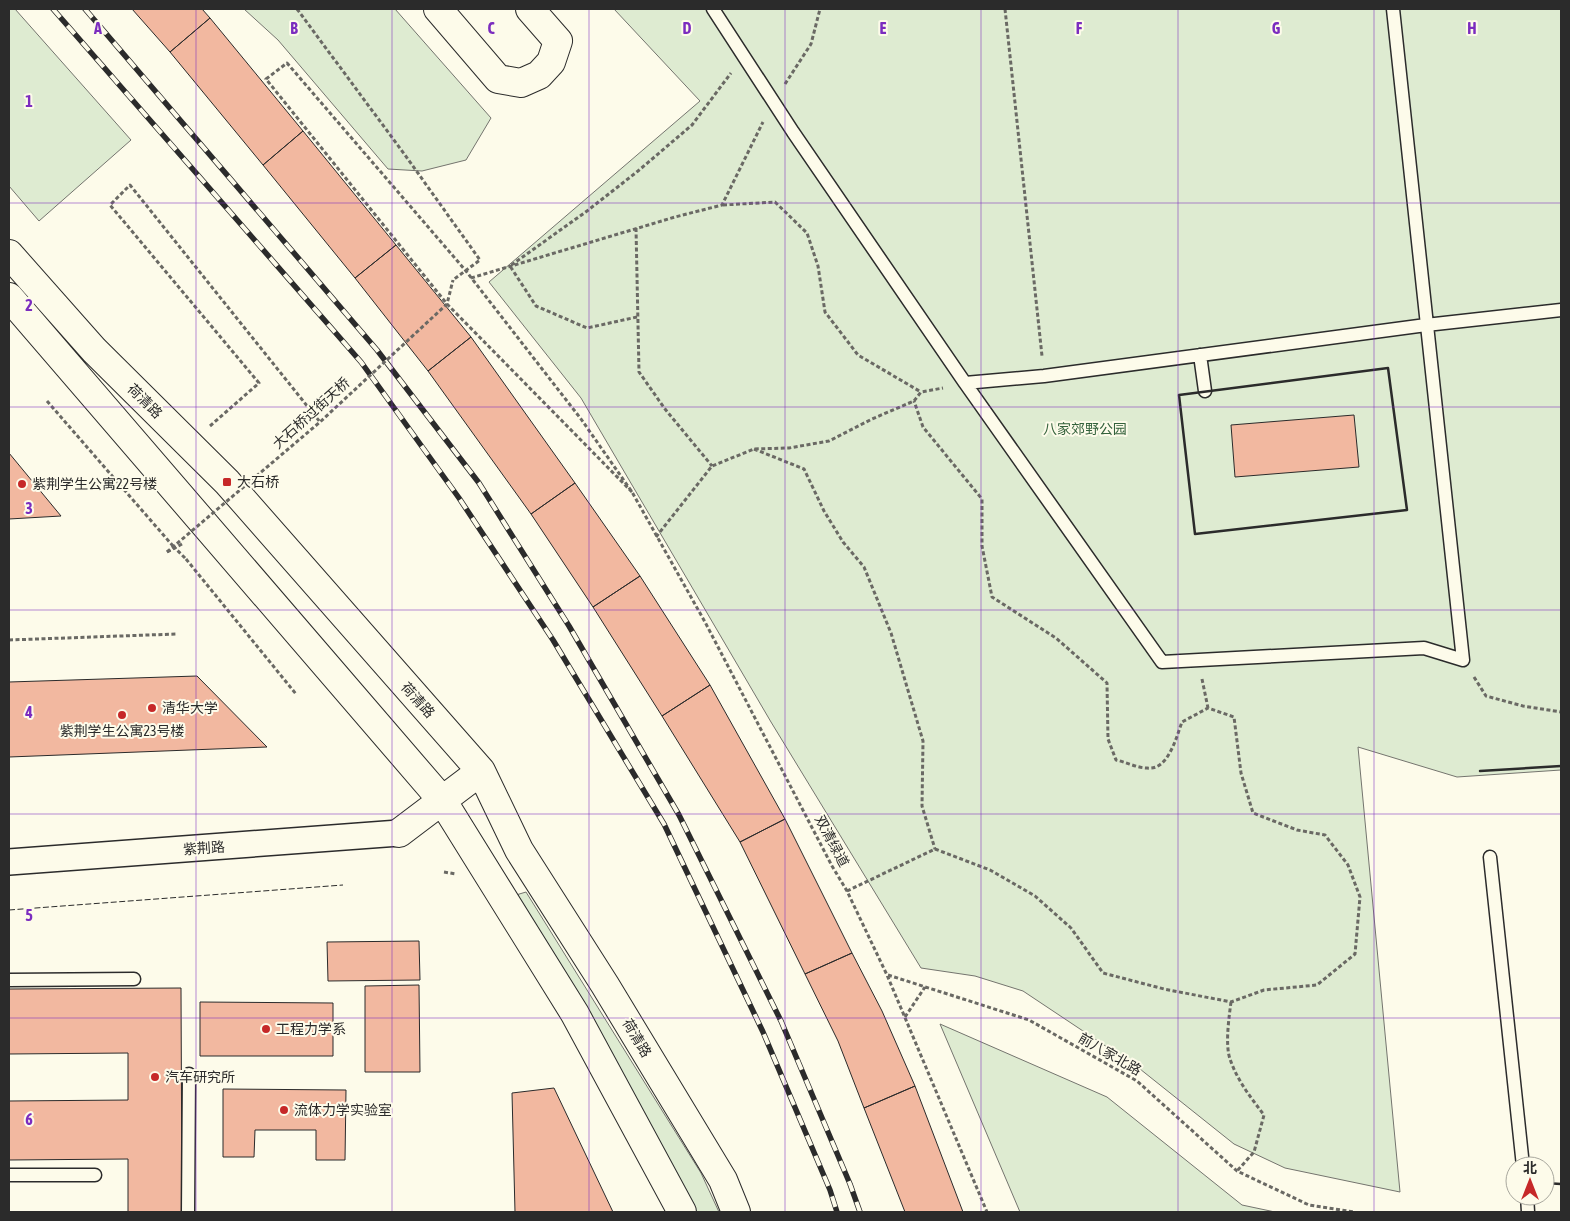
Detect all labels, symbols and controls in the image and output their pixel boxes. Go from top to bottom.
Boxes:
text: A [93,19,102,37]
text: B [290,19,298,37]
text: C [487,19,495,37]
text: D [683,19,692,37]
text: E [880,19,887,37]
text: F [1076,19,1083,37]
text: G [1272,19,1281,37]
text: H [1467,19,1477,37]
text: 1 [25,92,33,110]
text: 2 [25,296,33,314]
street label: 大石桥过街天桥 [269,374,353,452]
street label: 荷清路 [124,380,166,422]
park label: 八家郊野公园 [1043,421,1127,437]
place label: 大石桥 [237,474,279,490]
place label: 紫荆学生公寓22号楼 [32,476,157,492]
marker: 大石桥 [221,476,233,488]
marker: 紫荆学生公寓22号楼 [16,478,28,490]
text: 3 [25,499,33,517]
street label: 荷清路 [398,679,438,721]
place label: 清华大学 [162,700,218,716]
marker: 清华大学 [146,702,158,714]
text: 4 [24,703,33,721]
marker: 紫荆学生公寓23号楼 [116,709,128,721]
place label: 紫荆学生公寓23号楼 [59,723,185,739]
street label: 双清绿道 [812,813,852,869]
street label: 紫荆路 [182,839,226,857]
text: 5 [25,906,33,924]
street label: 荷清路 [619,1016,655,1060]
place label: 工程力学系 [276,1021,346,1037]
marker: 工程力学系 [260,1023,272,1035]
street label: 前八家北路 [1076,1030,1144,1078]
place label: 汽车研究所 [165,1069,235,1085]
marker: 汽车研究所 [149,1071,161,1083]
place label: 流体力学实验室 [294,1102,392,1118]
marker: 流体力学实验室 [278,1104,290,1116]
text: 6 [25,1110,33,1128]
north arrow [1505,1156,1555,1206]
text: 北 [1523,1160,1537,1176]

